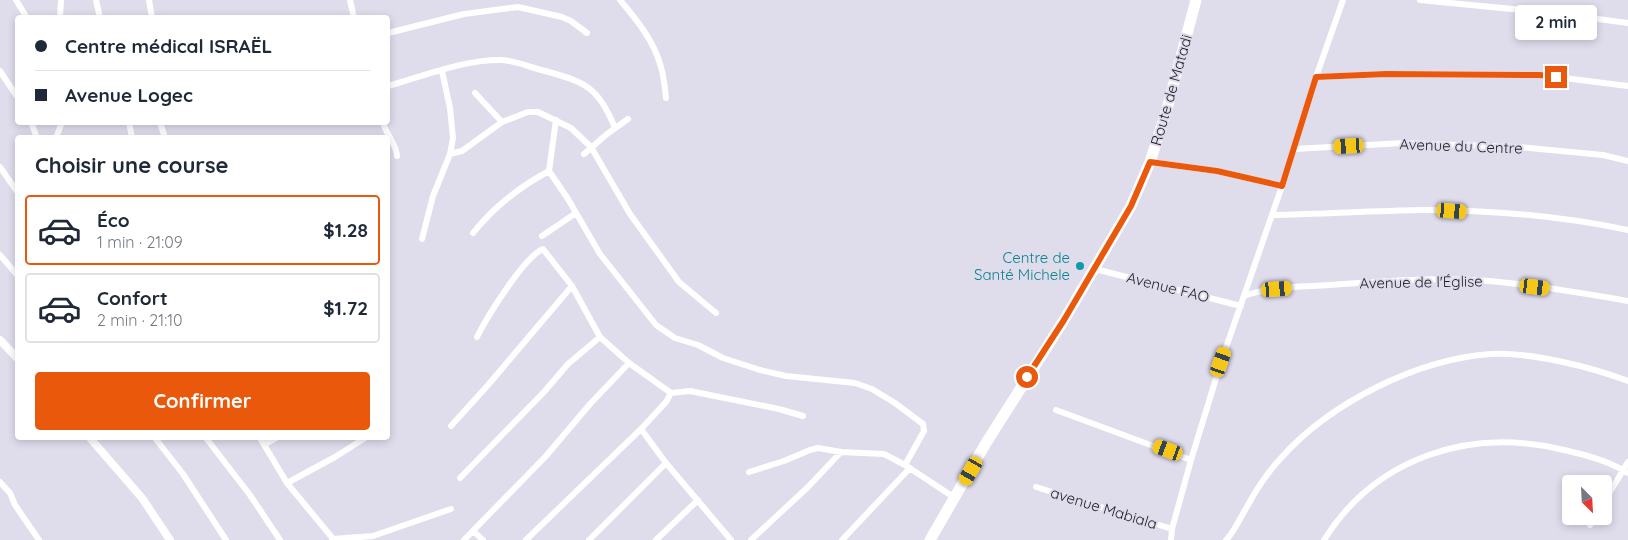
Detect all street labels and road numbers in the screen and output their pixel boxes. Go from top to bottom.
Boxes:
street label: Route de Matadi [1146,32,1196,148]
street label: Avenue du Centre [1399,134,1523,158]
street label: Avenue FAO [1125,268,1211,306]
street label: Avenue de l'Église [1359,271,1483,293]
street label: avenue Mabiala [1048,483,1160,533]

